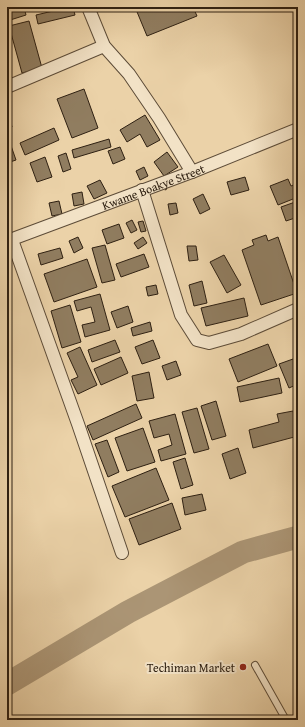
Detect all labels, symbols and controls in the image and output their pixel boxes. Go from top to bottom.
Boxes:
street label: Kwame Boakye Street [99,159,208,213]
place label: Techiman Market [147,659,236,676]
marker: Techiman Market [238,662,248,672]

